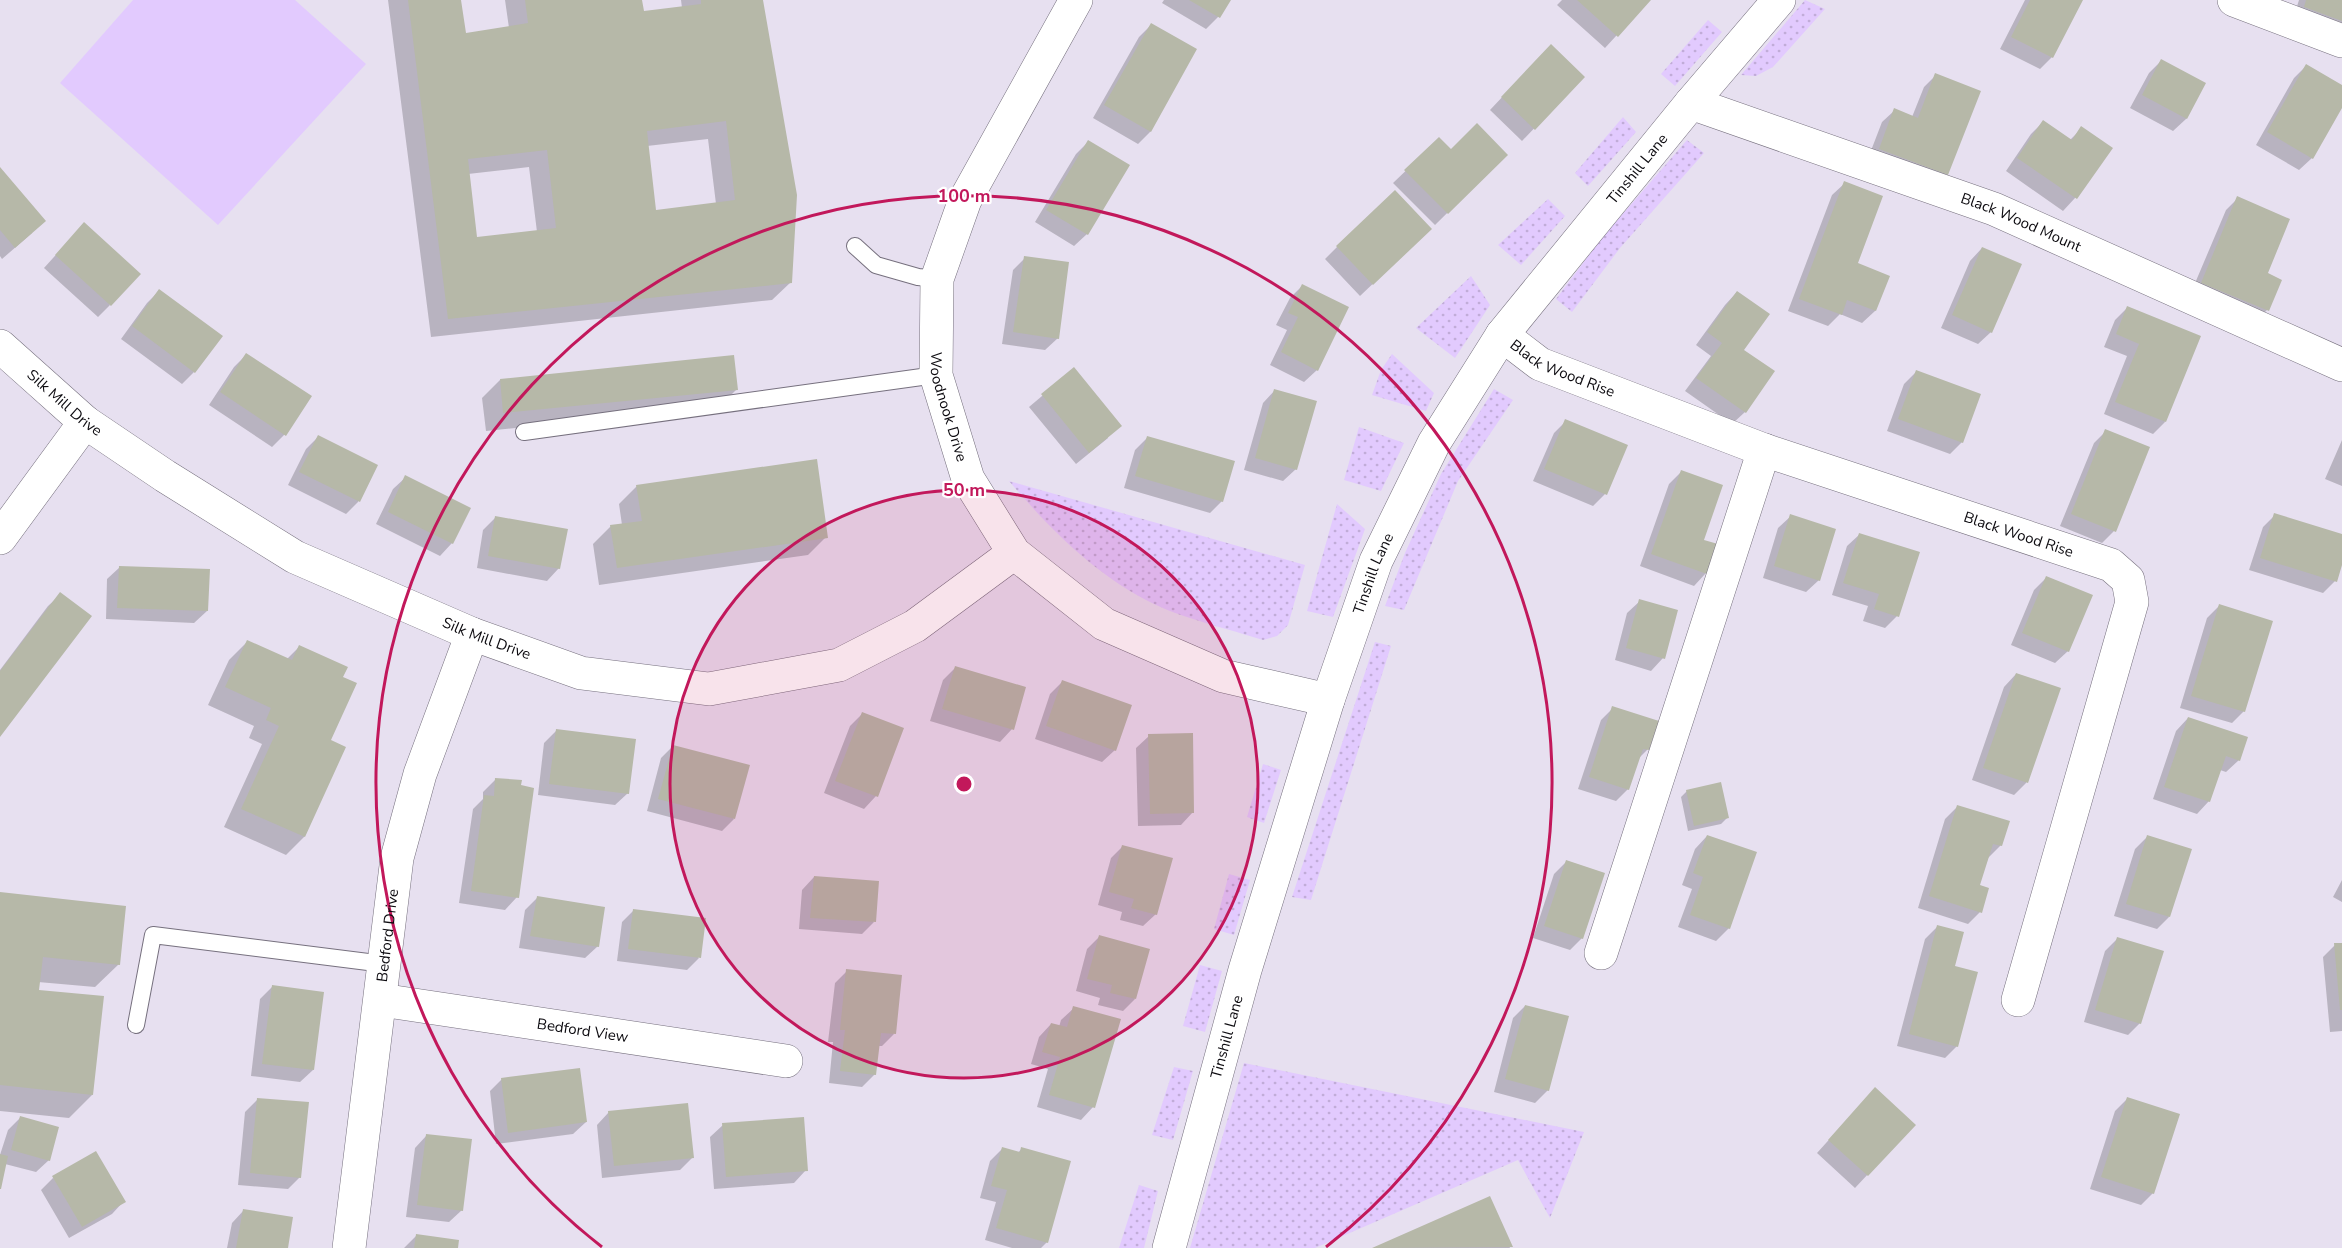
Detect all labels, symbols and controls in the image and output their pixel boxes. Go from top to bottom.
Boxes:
street label: Tinshill Lane [1602,129,1672,208]
text: 100 m [937,184,991,208]
street label: Black Wood Mount [1958,188,2085,257]
street label: Black Wood Rise [1506,335,1618,402]
street label: Woodnook Drive [926,352,972,464]
street label: Silk Mill Drive [23,365,106,441]
text: 50 m [943,478,985,502]
street label: Black Wood Rise [1961,507,2076,562]
street label: Tinshill Lane [1348,530,1398,617]
street label: Silk Mill Drive [439,612,534,664]
centre of rings [954,774,974,794]
street label: Bedford Drive [372,888,403,983]
street label: Tinshill Lane [1206,993,1248,1081]
street label: Bedford View [536,1014,630,1047]

